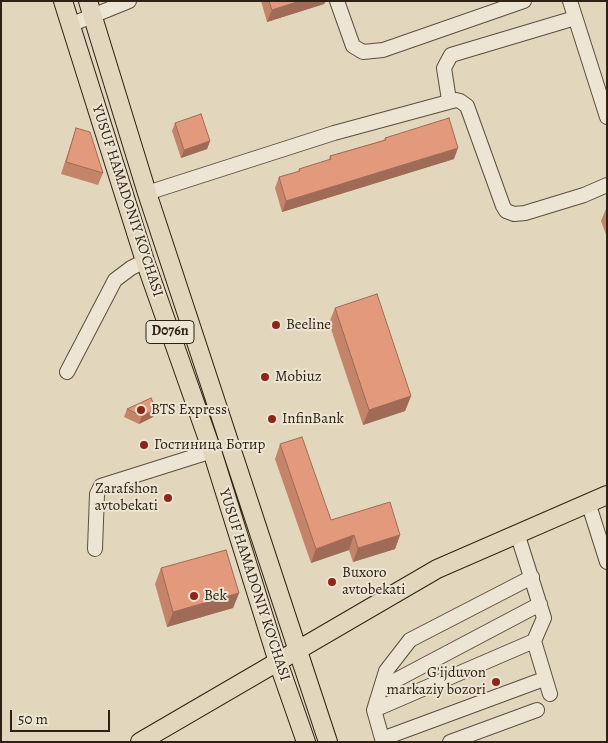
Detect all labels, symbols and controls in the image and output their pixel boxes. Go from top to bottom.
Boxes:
street label: YUSUF HAMADONIY KO'CHASI [87,103,167,299]
place label: Beeline [286,316,331,334]
marker: Beeline [270,319,282,331]
road number: D076n [146,321,194,344]
place label: Mobiuz [275,368,322,386]
marker: Mobiuz [259,371,271,383]
place label: BTS Express [151,401,227,419]
marker: BTS Express [135,404,147,416]
place label: InfinBank [282,410,344,428]
marker: InfinBank [266,413,278,425]
place label: Гостиница Ботир [154,436,265,454]
marker: Гостиница Ботир [138,439,150,451]
place label: Zarafshon avtobekati [95,480,158,515]
street label: YUSUF HAMADONIY KO'CHASI [214,487,294,683]
marker: Zarafshon avtobekati [162,492,174,504]
place label: Buxoro avtobekati [342,564,405,599]
marker: Buxoro avtobekati [326,576,338,588]
place label: Bek [204,587,227,605]
marker: Bek [188,590,200,602]
place label: G'ijduvon markaziy bozori [386,664,486,699]
marker: G'ijduvon markaziy bozori [490,676,502,688]
scale bar [12,700,112,732]
text: 50 m [18,709,48,729]

